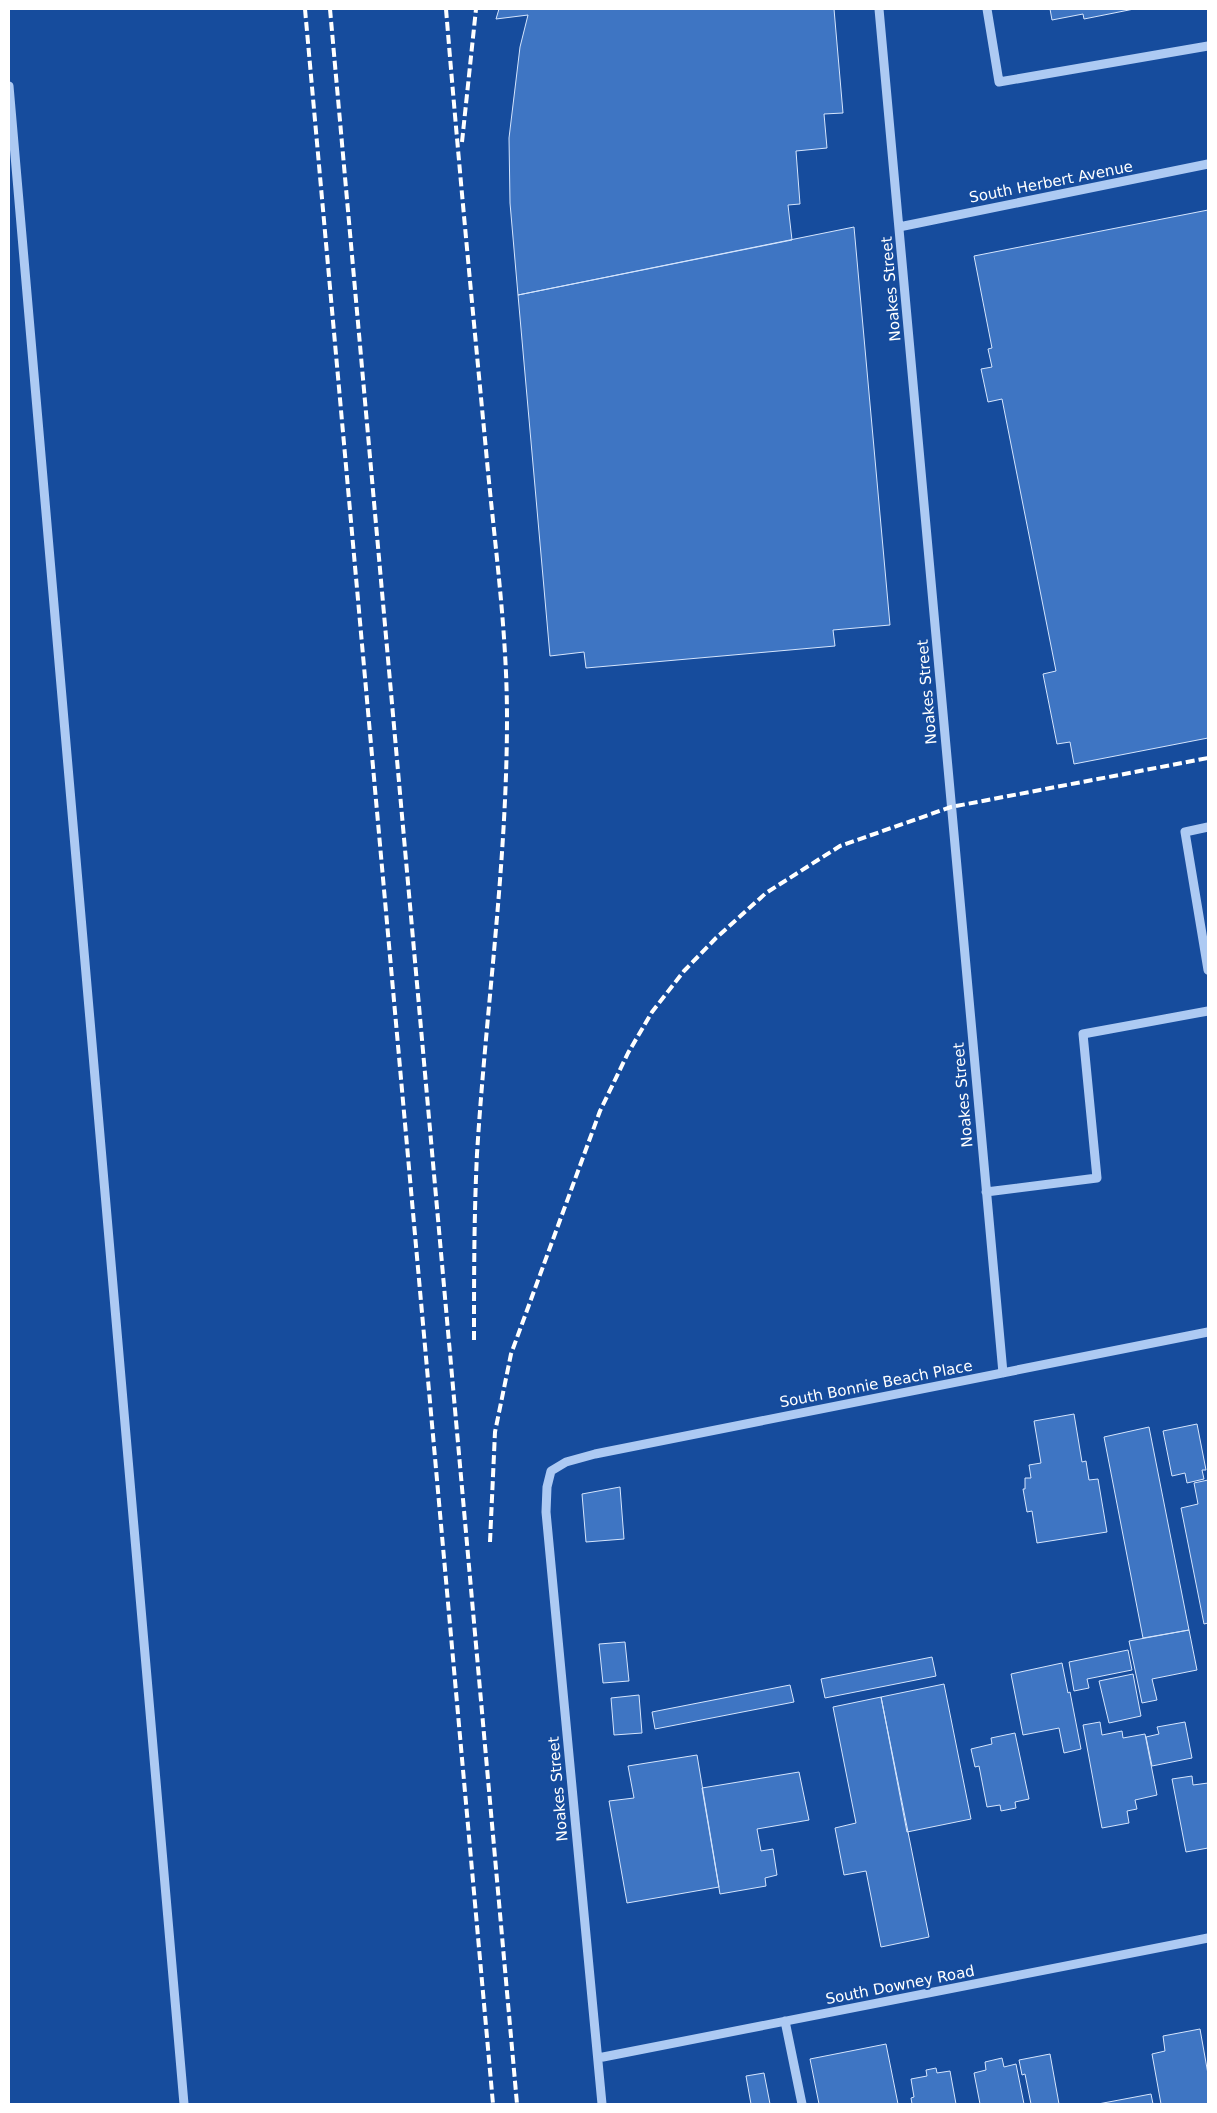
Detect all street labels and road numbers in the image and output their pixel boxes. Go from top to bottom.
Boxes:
street label: South Herbert Avenue [968,157,1134,207]
street label: Noakes Street [877,236,905,342]
street label: Noakes Street [913,639,941,745]
street label: Noakes Street [949,1042,977,1148]
street label: South Bonnie Beach Place [778,1356,974,1412]
street label: Noakes Street [544,1736,572,1842]
street label: South Downey Road [824,1962,976,2008]

